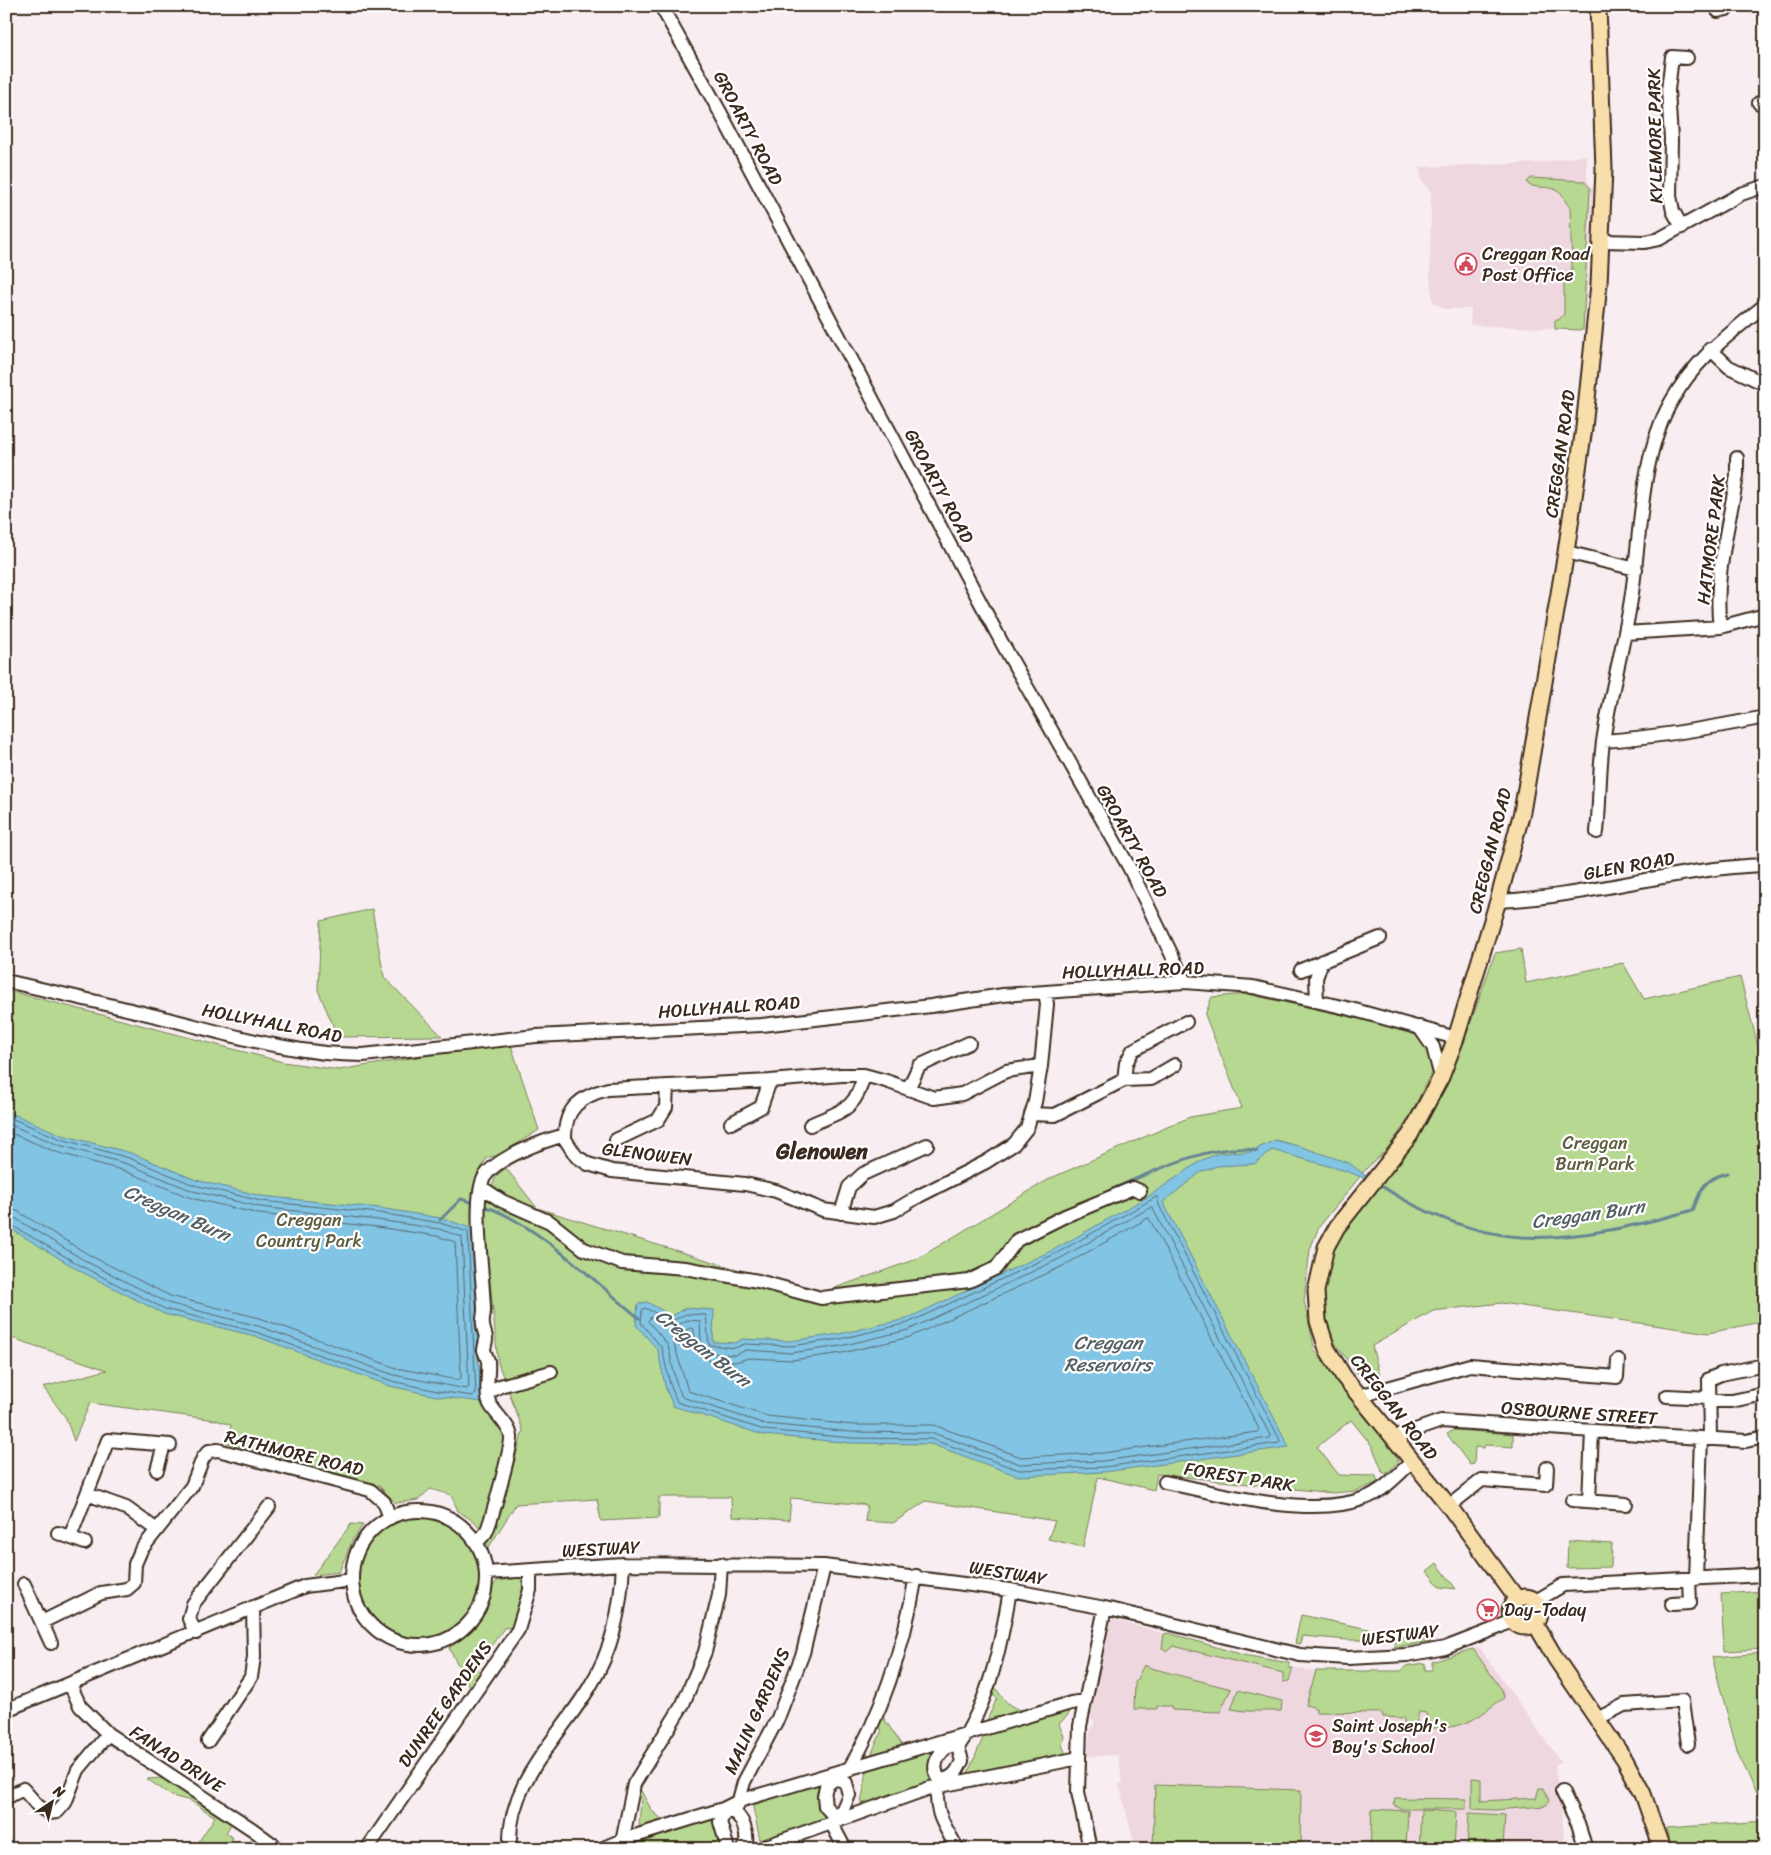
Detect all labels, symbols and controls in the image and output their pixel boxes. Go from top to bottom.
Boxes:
street label: GROARTY ROAD [704,65,792,191]
street label: KYLEMORE PARK [1638,67,1672,204]
place label: Creggan Road Post Office [1482,238,1591,291]
public building icon: Creggan Road Post Office [1454,252,1478,276]
street label: CREGGAN ROAD [1535,388,1585,520]
street label: GROARTY ROAD [895,423,983,549]
street label: HATMORE PARK [1687,473,1735,606]
street label: GROARTY ROAD [1087,778,1177,904]
street label: CREGGAN ROAD [1459,785,1521,917]
street label: GLEN ROAD [1581,842,1677,890]
street label: HOLLYHALL ROAD [1062,952,1205,988]
street label: HOLLYHALL ROAD [657,986,801,1028]
street label: HOLLYHALL ROAD [199,994,345,1052]
park label: Creggan Burn Park [1555,1127,1635,1180]
district label: Glenowen [775,1132,868,1171]
street label: GLENOWEN [600,1133,694,1175]
water label: Creggan Burn [118,1175,238,1252]
water label: Creggan Burn [1529,1189,1649,1238]
park label: Creggan Country Park [256,1204,362,1257]
water label: Creggan Burn [648,1300,760,1398]
water label: Creggan Reservoirs [1064,1326,1154,1381]
street label: CREGGAN ROAD [1342,1346,1446,1468]
street label: OSBOURNE STREET [1500,1392,1659,1435]
street label: RATHMORE ROAD [221,1420,367,1486]
street label: FOREST PARK [1182,1453,1297,1502]
street label: WESTWAY [561,1531,642,1567]
street label: WESTWAY [967,1551,1050,1595]
place label: Day-Today [1504,1594,1587,1626]
supermarket icon: Day-Today [1476,1598,1500,1622]
street label: WESTWAY [1359,1614,1442,1656]
street label: DUNREE GARDENS [389,1634,501,1774]
street label: MALIN GARDENS [715,1642,799,1780]
place label: Saint Joseph's Boy's School [1332,1710,1447,1763]
street label: FANAD DRIVE [123,1716,232,1802]
school or university icon: Saint Joseph's Boy's School [1304,1724,1328,1748]
north arrow [28,1778,78,1828]
text: N [47,1778,71,1805]

